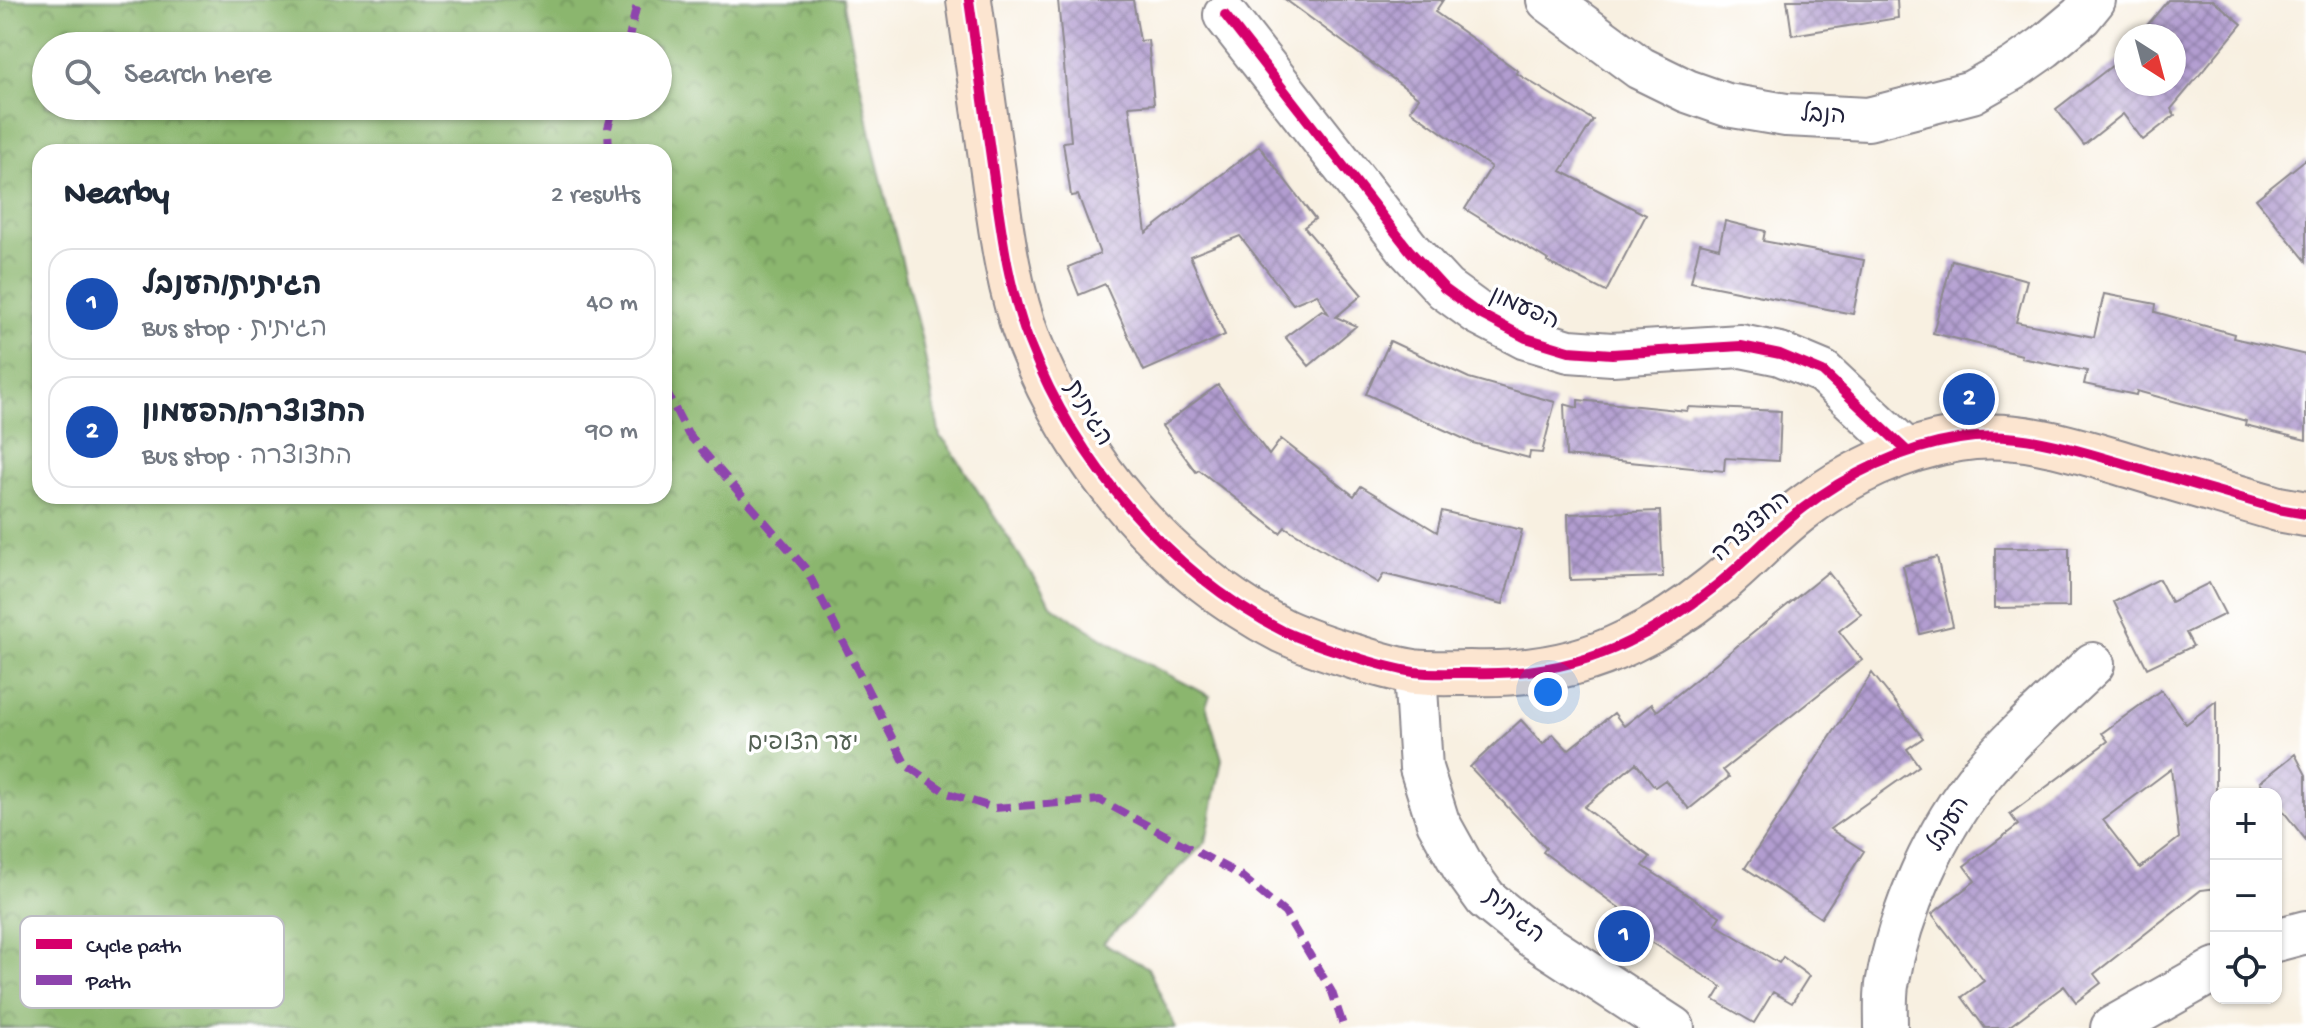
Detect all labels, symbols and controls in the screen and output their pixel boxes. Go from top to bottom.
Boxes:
north arrow [2114,24,2186,96]
search box [32,32,672,120]
icon: search [60,54,104,98]
text: Search here [124,59,272,94]
street label: הנבל [1799,99,1847,133]
text: Nearby [64,176,169,216]
text: 2 results [551,181,640,212]
text: הגיתית/הענבל [142,270,322,305]
street label: הפעמון [1485,282,1563,338]
text: 1 [87,289,97,320]
text: 40 m [586,289,638,320]
text: Bus stop · הגיתית [142,315,327,346]
pin: 2 [1943,369,1995,429]
street label: הגיתית [1057,376,1117,452]
text: החצוצרה/הפעמון [142,398,366,433]
text: 2 [86,417,98,448]
text: 90 m [586,417,638,448]
text: Bus stop · החצוצרה [142,443,352,474]
street label: החצוצרה [1707,486,1797,570]
your location [1528,672,1568,712]
park label: יער הצופים [748,730,858,759]
map controls [2210,788,2282,1004]
button: + [2210,788,2282,860]
street label: הענבל [1921,791,1978,858]
button: − [2210,860,2282,932]
street label: הגיתית [1476,883,1550,951]
pin: 1 [1598,906,1650,966]
legend [20,916,284,1008]
button: locate [2210,932,2282,1004]
text: Cycle path [86,935,182,961]
text: Path [85,971,131,997]

